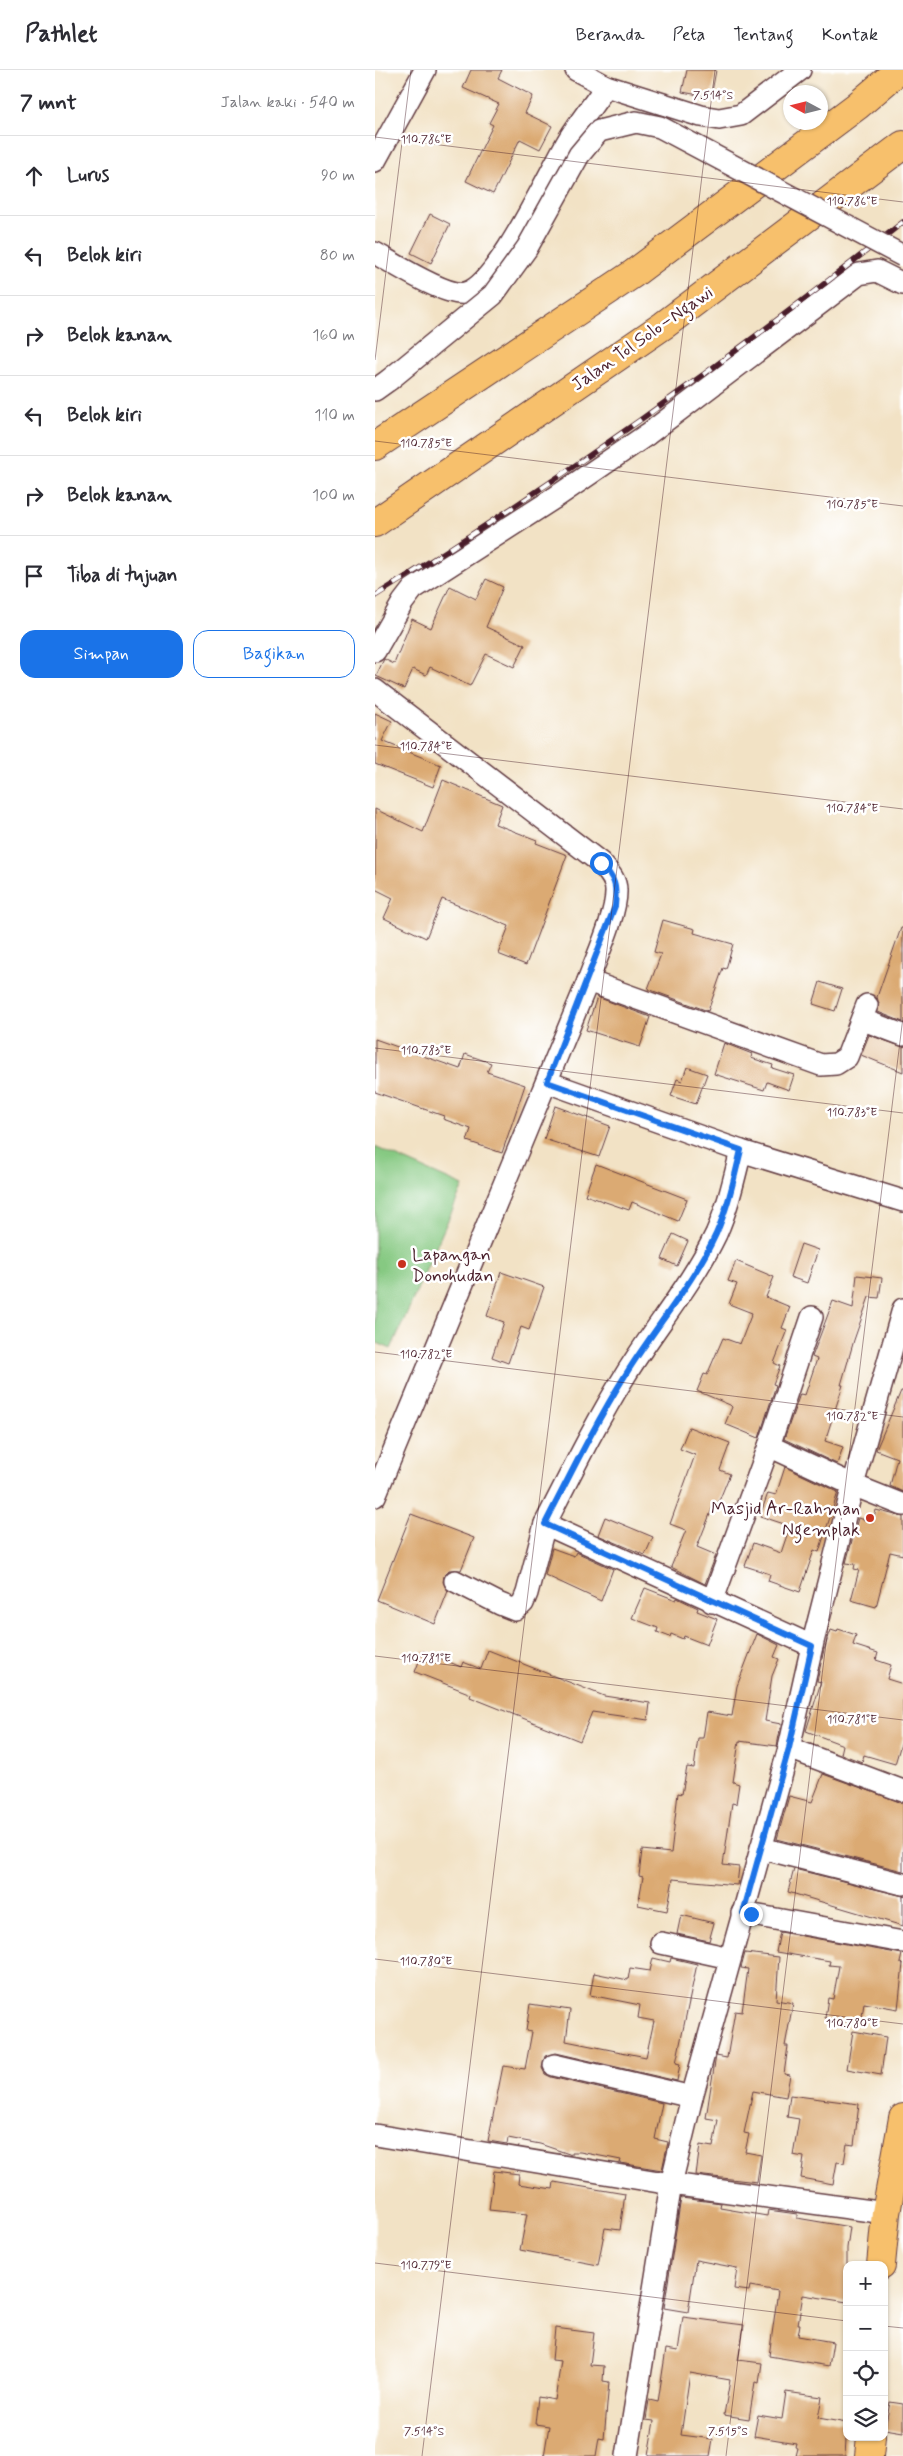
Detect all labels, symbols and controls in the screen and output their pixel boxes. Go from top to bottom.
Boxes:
text: Pathlet [25,19,97,50]
text: Beranda [575,23,644,47]
text: Peta [672,23,705,47]
text: Tentang [733,23,794,47]
text: Kontak [822,23,878,47]
north arrow [783,85,828,130]
text: 7.514°S [693,88,733,104]
text: 7 mnt [20,89,77,117]
text: Jalan kaki · 540 m [220,92,355,113]
text: 110.786°E [400,132,452,148]
icon: ahead [20,162,48,190]
text: Lurus [67,163,109,188]
text: 90 m [321,165,355,186]
text: 110.786°E [826,194,878,210]
icon: left [20,242,48,270]
text: Belok kiri [67,243,142,268]
text: 80 m [320,245,355,266]
street label: Jalan Tol Solo–Ngawi [567,281,719,398]
icon: right [20,322,48,350]
text: Belok kanan [67,323,172,348]
text: 160 m [312,325,355,346]
icon: left [20,402,48,430]
text: Belok kiri [67,403,142,428]
text: 110 m [314,405,355,426]
text: 110.785°E [400,436,452,452]
icon: right [20,482,48,510]
text: Belok kanan [67,483,172,508]
text: 100 m [312,485,355,506]
text: 110.785°E [826,497,878,513]
icon: arrive [20,562,48,590]
text: Tiba di tujuan [67,563,178,588]
button: Simpan [20,630,183,678]
button: Bagikan [193,630,355,678]
text: 110.784°E [400,739,452,755]
text: 110.784°E [826,801,878,817]
route start [590,852,613,875]
text: 110.783°E [401,1043,451,1059]
text: 110.783°E [827,1105,877,1121]
place label: Lapangan Donohudan [412,1243,494,1288]
marker: Lapangan Donohudan [396,1258,408,1270]
text: 110.782°E [400,1347,452,1363]
text: 110.782°E [826,1409,878,1425]
place label: Masjid Ar-Rahman Ngemplak [711,1497,860,1544]
marker: Masjid Ar-Rahman Ngemplak [864,1512,876,1524]
text: 110.781°E [401,1651,451,1667]
text: 110.781°E [827,1712,877,1728]
route end [740,1903,763,1926]
text: 110.780°E [400,1954,452,1970]
text: 110.780°E [826,2016,878,2032]
text: 110.779°E [400,2258,452,2274]
map controls [843,2261,888,2441]
button: + [843,2261,888,2306]
button: − [843,2306,888,2351]
button: locate [843,2351,888,2396]
button: layers [843,2396,888,2441]
text: 7.514°S [404,2424,444,2440]
text: 7.515°S [708,2424,748,2440]

